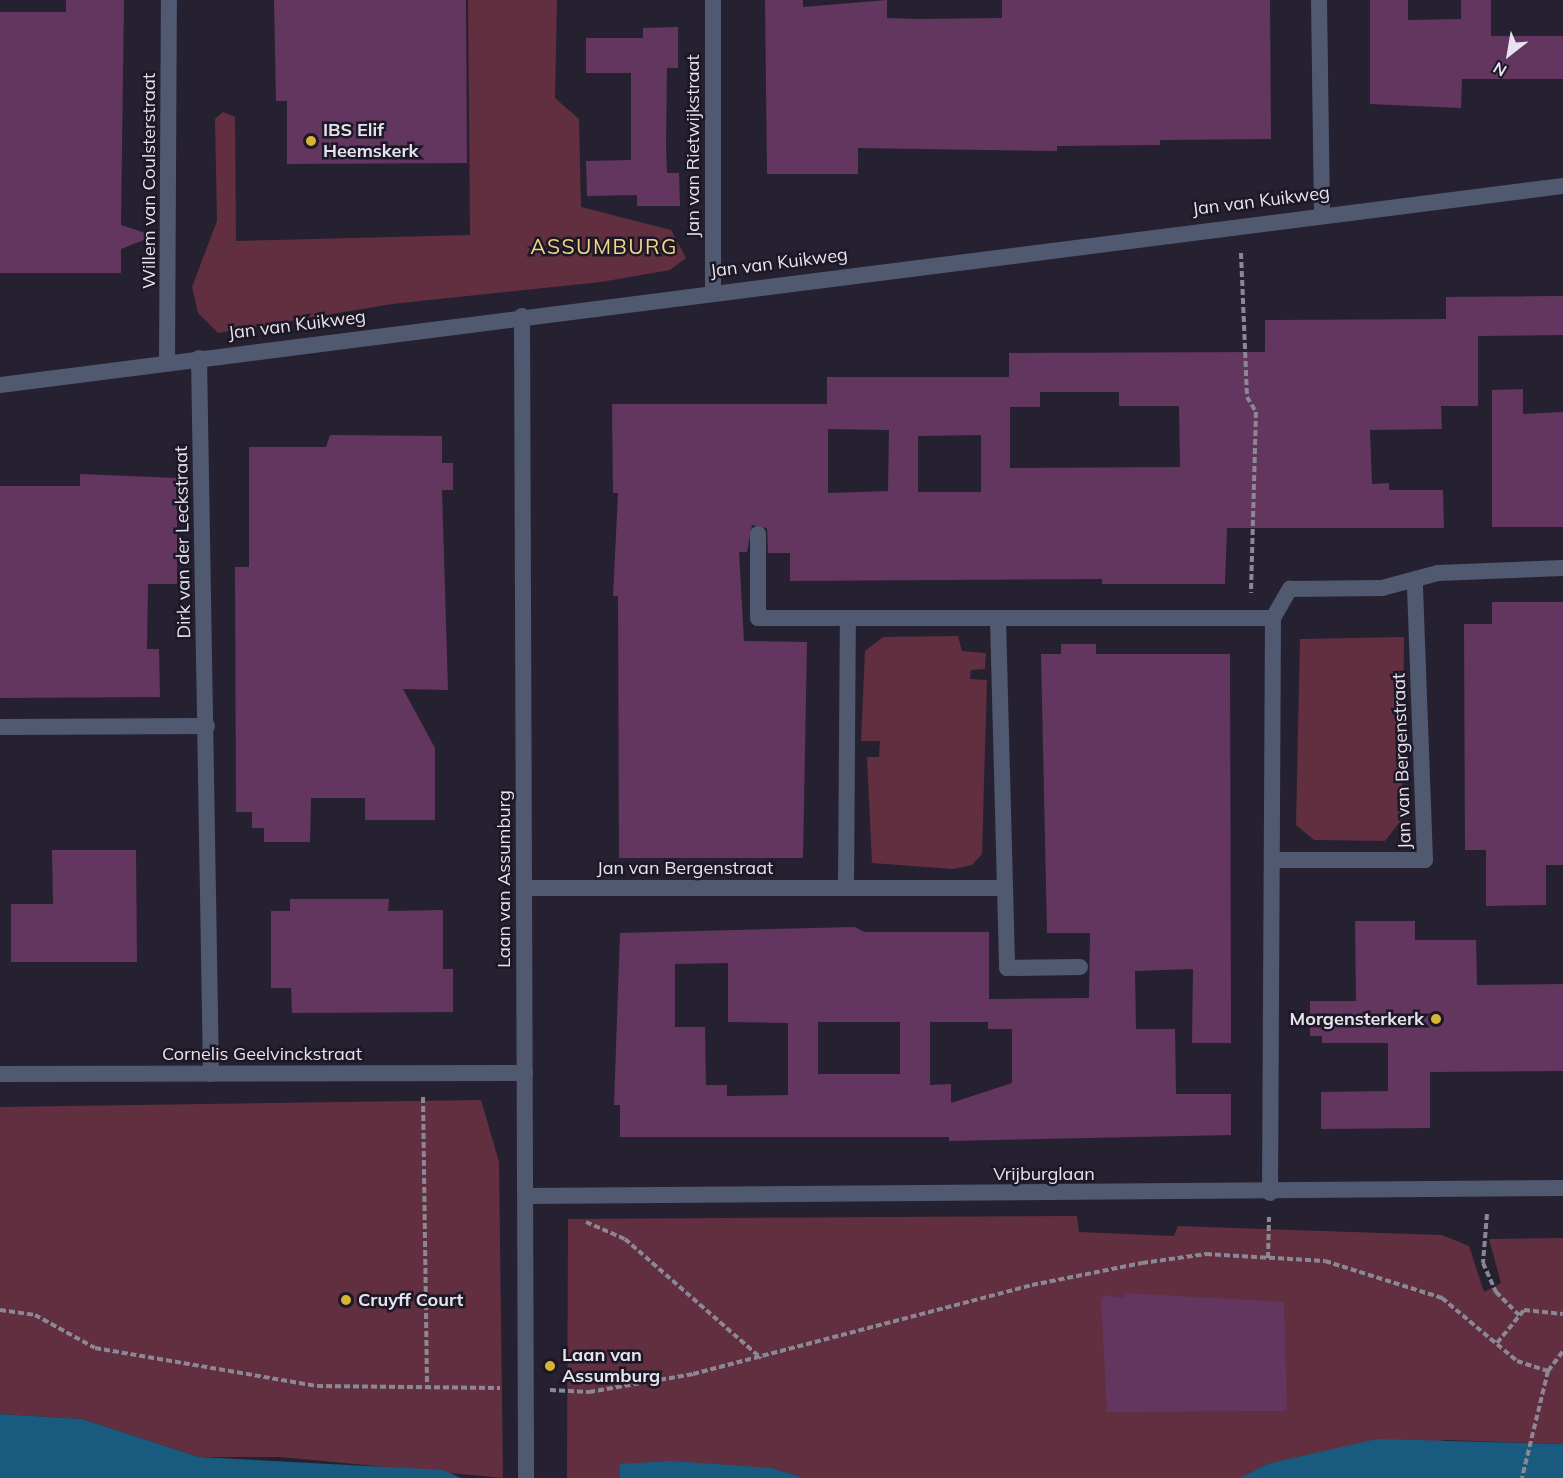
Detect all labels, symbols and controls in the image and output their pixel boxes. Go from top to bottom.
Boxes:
north arrow [1479,24,1539,84]
street label: Jan van Rietwijkstraat [682,54,704,238]
text: N [1489,58,1510,81]
street label: Willem van Coulsterstraat [138,73,160,289]
place label: IBS Elif Heemskerk [323,120,418,162]
marker: IBS Elif Heemskerk [304,134,318,148]
street label: Jan van Kuikweg [1191,182,1331,220]
district label: ASSUMBURG [530,233,678,259]
street label: Jan van Kuikweg [709,244,849,282]
street label: Jan van Kuikweg [227,306,367,344]
street label: Dirk van der Leckstraat [171,446,195,638]
street label: Jan van Bergenstraat [1388,672,1416,850]
street label: Laan van Assumburg [493,790,515,968]
street label: Jan van Bergenstraat [597,857,773,879]
place label: Morgensterkerk [1290,1008,1424,1030]
marker: Morgensterkerk [1429,1012,1443,1026]
street label: Cornelis Geelvinckstraat [162,1043,362,1065]
street label: Vrijburglaan [993,1163,1095,1185]
place label: Cruyff Court [358,1289,463,1311]
marker: Cruyff Court [339,1293,353,1307]
place label: Laan van Assumburg [562,1345,660,1388]
marker: Laan van Assumburg [543,1359,557,1373]

